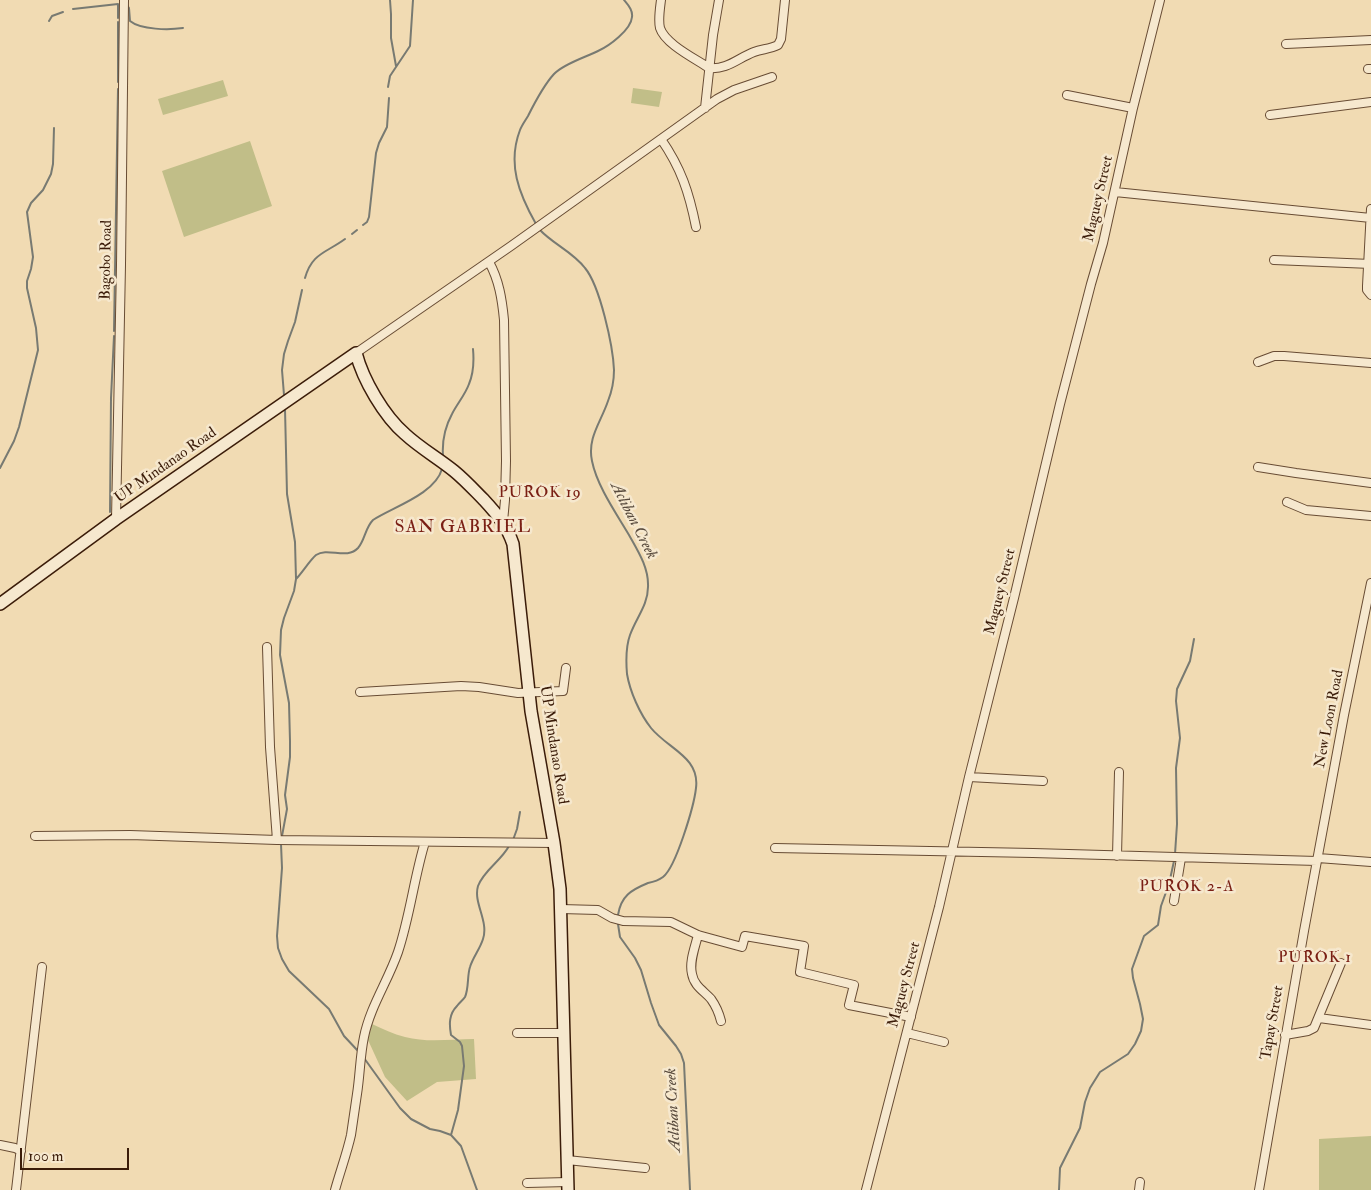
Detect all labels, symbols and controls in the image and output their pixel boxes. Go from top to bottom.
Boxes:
street label: Maguey Street [1080,154,1118,244]
street label: Bagobo Road [97,220,117,300]
street label: UP Mindanao Road [112,424,220,508]
water label: Acliban Creek [605,479,661,563]
district label: PUROK 19 [497,484,583,504]
district label: SAN GABRIEL [393,517,533,539]
street label: Maguey Street [982,547,1020,637]
street label: New Loon Road [1312,668,1348,770]
street label: UP Mindanao Road [535,684,571,806]
district label: PUROK 2-A [1138,878,1236,898]
street label: Maguey Street [885,940,925,1030]
district label: PUROK 1 [1277,949,1353,969]
street label: Tapay Street [1258,984,1288,1062]
water label: Acliban Creek [662,1068,686,1152]
scale bar [22,1138,131,1170]
text: 100 m [28,1147,63,1166]

